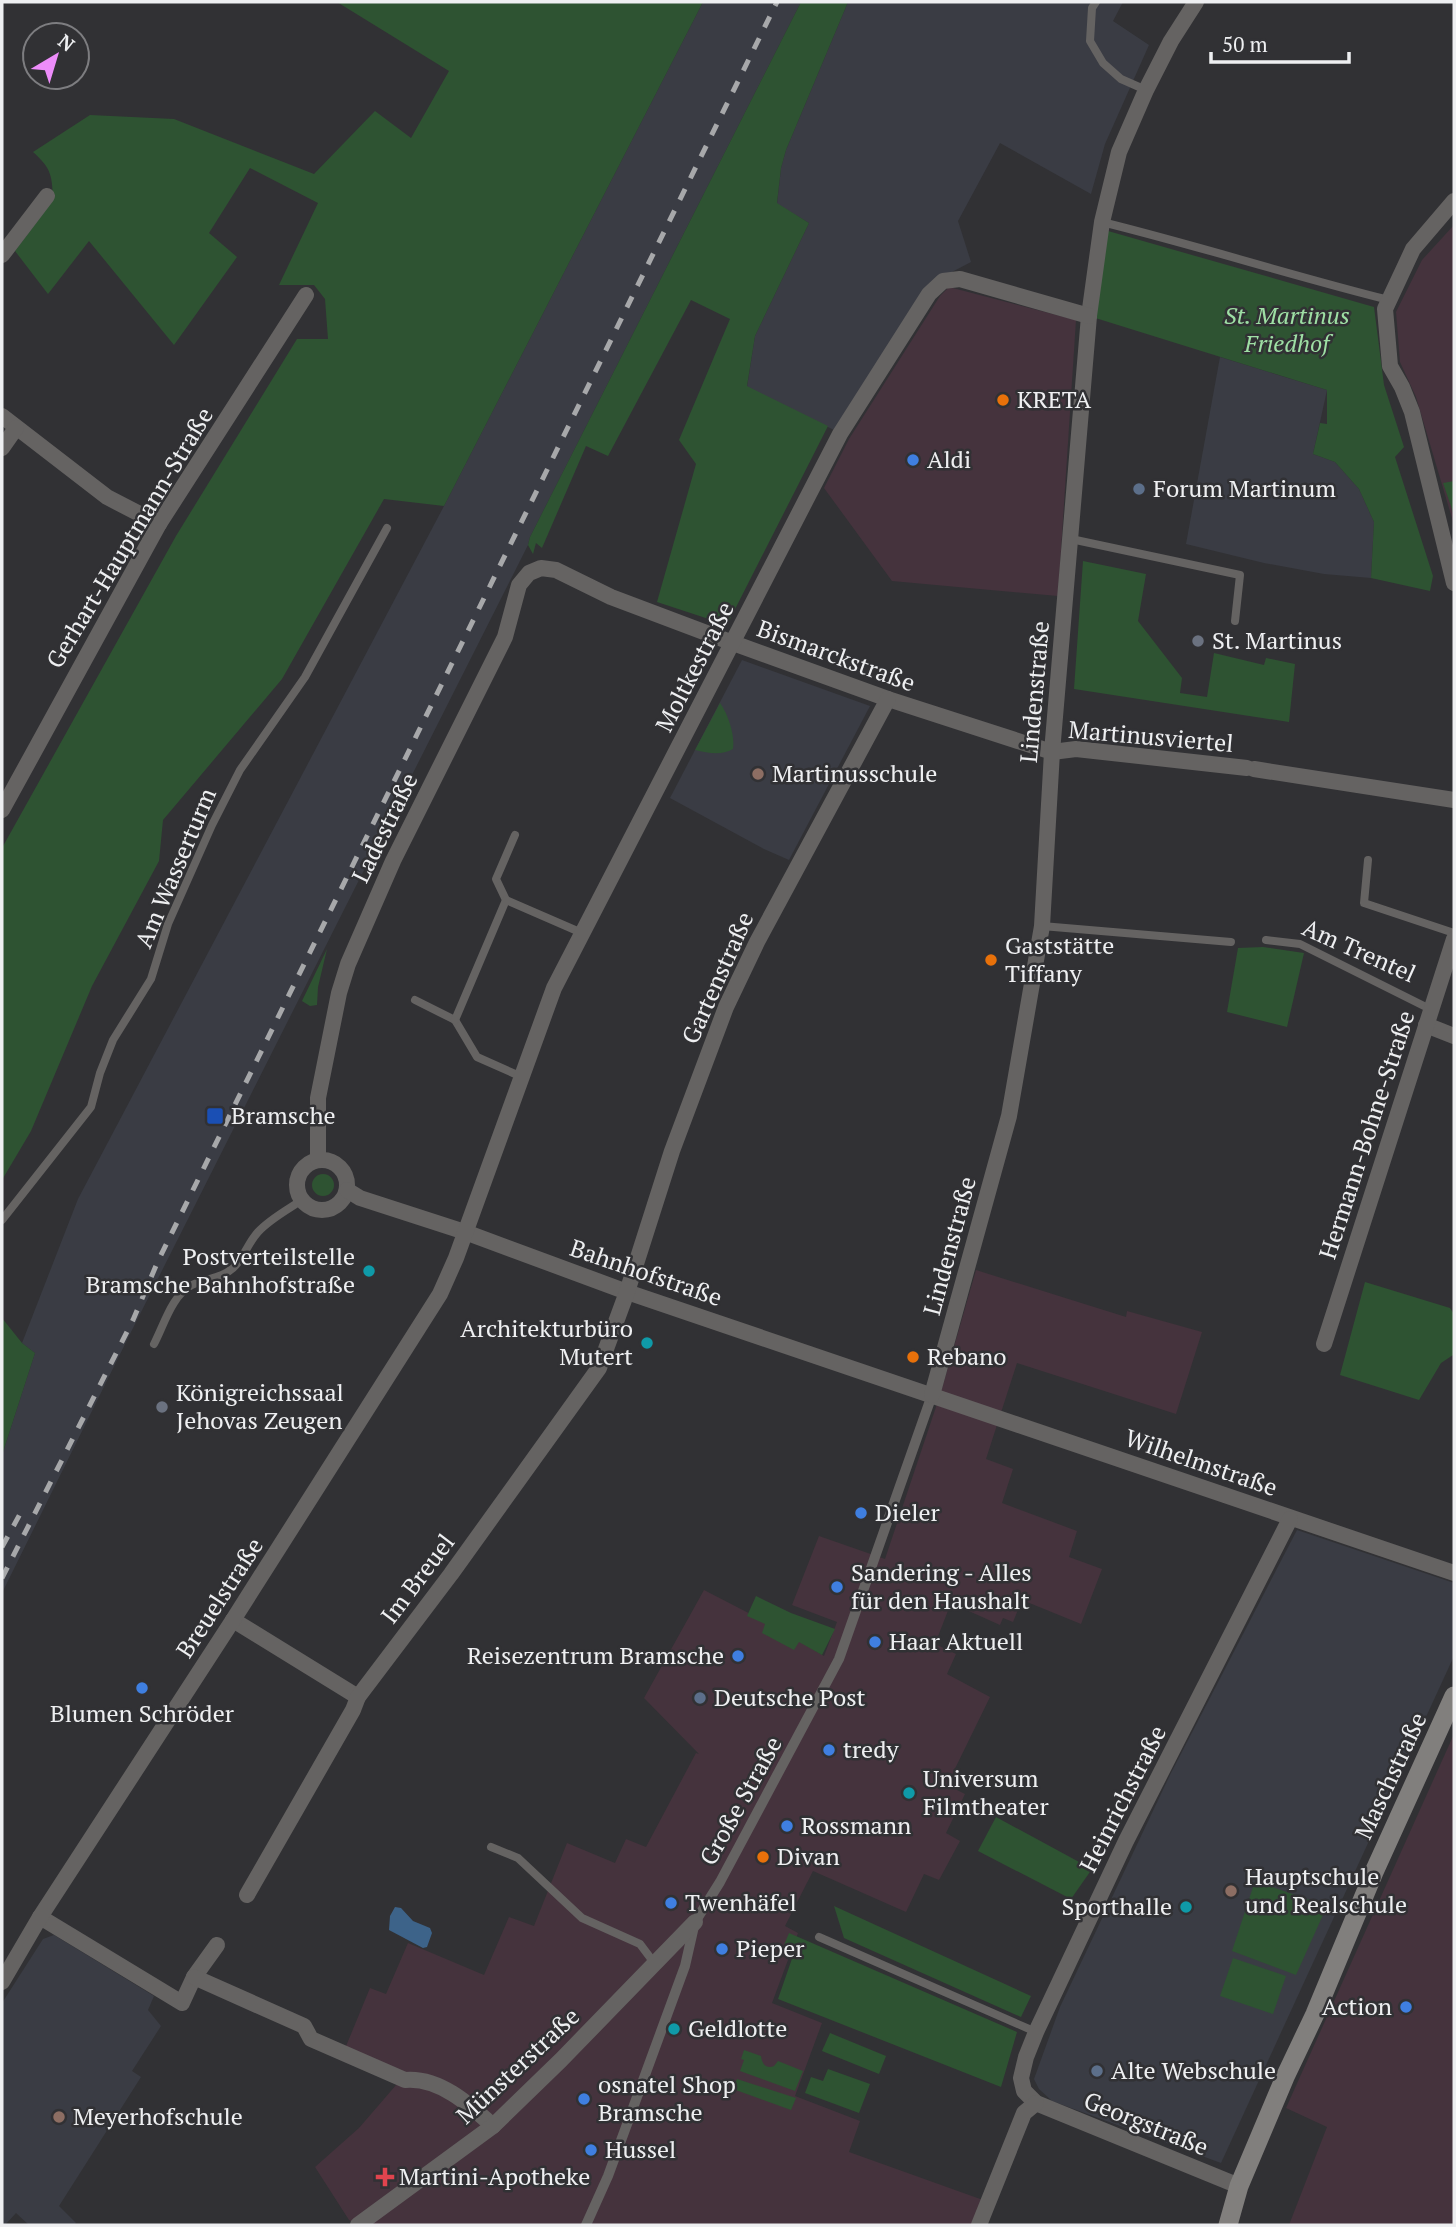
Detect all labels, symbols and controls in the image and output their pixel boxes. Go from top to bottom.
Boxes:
north arrow [21,21,91,91]
scale bar [1211,21,1349,65]
text: N [53,28,81,57]
text: 50 m [1222,30,1268,58]
park label: St. Martinus Friedhof [1224,299,1350,359]
place label: KRETA [1017,383,1092,415]
marker: KRETA [995,392,1011,408]
street label: Gerhart-Hauptmann-Straße [38,401,220,674]
place label: Aldi [927,443,971,475]
marker: Aldi [905,452,921,468]
place label: Forum Martinum [1153,472,1336,504]
marker: Forum Martinum [1131,481,1147,497]
street label: Moltkestraße [648,596,741,737]
street label: Bismarckstraße [753,612,920,698]
street label: Lindenstraße [1012,620,1056,764]
place label: St. Martinus [1212,624,1342,656]
marker: St. Martinus [1190,633,1206,649]
street label: Martinusviertel [1067,713,1235,759]
place label: Martinusschule [772,757,937,789]
marker: Martinusschule [750,766,766,782]
street label: Ladestraße [344,767,425,888]
street label: Am Wasserturm [127,783,223,952]
street label: Gartenstraße [674,907,760,1049]
street label: Am Trentel [1298,911,1421,989]
place label: Gaststätte Tiffany [1005,929,1114,989]
marker: Gaststätte Tiffany [983,952,999,968]
street label: Hermann-Bohne-Straße [1311,1006,1421,1263]
place label: Bramsche [231,1099,336,1131]
marker: Bramsche [205,1106,225,1126]
street label: Lindenstraße [915,1173,983,1319]
street label: Bahnhofstraße [566,1231,727,1313]
place label: Postverteilstelle Bramsche Bahnhofstraße [86,1240,355,1300]
marker: Postverteilstelle Bramsche Bahnhofstraße [361,1263,377,1279]
place label: Architekturbüro Mutert [460,1312,633,1372]
marker: Architekturbüro Mutert [639,1335,655,1351]
place label: Rebano [927,1340,1007,1372]
marker: Rebano [905,1349,921,1365]
place label: Königreichssaal Jehovas Zeugen [176,1376,344,1436]
marker: Königreichssaal Jehovas Zeugen [154,1399,170,1415]
street label: Wilhelmstraße [1121,1421,1282,1503]
place label: Dieler [875,1496,941,1528]
marker: Dieler [853,1505,869,1521]
street label: Im Breuel [373,1527,461,1630]
street label: Breuelstraße [168,1531,270,1664]
place label: Sandering - Alles für den Haushalt [851,1556,1032,1616]
marker: Sandering - Alles für den Haushalt [829,1579,845,1595]
place label: Haar Aktuell [889,1625,1023,1657]
marker: Haar Aktuell [867,1634,883,1650]
place label: Reisezentrum Bramsche [467,1639,724,1671]
marker: Reisezentrum Bramsche [730,1648,746,1664]
marker: Blumen Schröder [134,1680,150,1696]
place label: Deutsche Post [714,1681,866,1713]
marker: Deutsche Post [692,1690,708,1706]
place label: Blumen Schröder [50,1697,235,1729]
street label: Maschstraße [1347,1707,1433,1844]
street label: Heinrichstraße [1071,1720,1173,1877]
street label: Große Straße [692,1730,789,1871]
place label: tredy [843,1733,900,1765]
marker: tredy [821,1742,837,1758]
place label: Universum Filmtheater [923,1762,1049,1822]
marker: Universum Filmtheater [901,1785,917,1801]
place label: Rossmann [801,1809,911,1841]
marker: Rossmann [779,1818,795,1834]
place label: Divan [777,1840,840,1872]
marker: Divan [755,1849,771,1865]
place label: Hauptschule und Realschule [1245,1860,1407,1920]
marker: Hauptschule und Realschule [1223,1883,1239,1899]
place label: Twenhäfel [685,1886,797,1918]
place label: Sporthalle [1061,1890,1172,1922]
marker: Twenhäfel [663,1895,679,1911]
marker: Sporthalle [1178,1899,1194,1915]
place label: Pieper [736,1932,805,1964]
marker: Pieper [714,1941,730,1957]
place label: Action [1322,1990,1392,2022]
marker: Action [1398,1999,1414,2015]
street label: Münsterstraße [449,2000,586,2131]
place label: Geldlotte [688,2012,787,2044]
marker: Geldlotte [666,2021,682,2037]
place label: Alte Webschule [1111,2054,1276,2086]
marker: Alte Webschule [1089,2063,1105,2079]
place label: osnatel Shop Bramsche [598,2068,736,2128]
street label: Georgstraße [1079,2084,1213,2163]
marker: osnatel Shop Bramsche [576,2091,592,2107]
place label: Meyerhofschule [73,2100,243,2132]
marker: Meyerhofschule [51,2109,67,2125]
place label: Hussel [605,2133,676,2165]
marker: Hussel [583,2142,599,2158]
place label: Martini-Apotheke [399,2160,590,2192]
marker: Martini-Apotheke [377,2169,393,2185]

